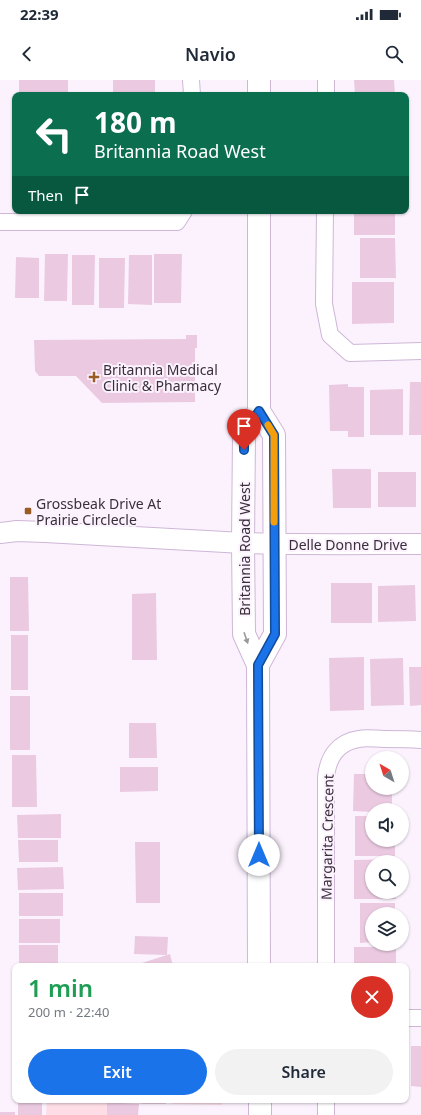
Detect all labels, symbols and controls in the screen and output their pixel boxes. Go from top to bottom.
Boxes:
text: 22:39 [20,4,59,24]
text: Navio [185,42,236,66]
icon: back [16,43,38,65]
icon: search [383,43,405,65]
text: 180 m [94,103,177,141]
icon: left [28,108,80,160]
text: Britannia Road West [94,139,266,163]
icon: arrive [71,184,93,206]
text: Then [28,185,63,205]
place label: Britannia Medical Clinic & Pharmacy [103,360,222,395]
marker: Britannia Medical Clinic & Pharmacy [88,371,100,383]
pin [227,409,261,450]
icon: arrive [233,415,255,437]
street label: Britannia Road West [235,482,254,616]
place label: Grossbeak Drive At Prairie Circlecle [36,494,161,529]
marker: Grossbeak Drive At Prairie Circlecle [23,506,33,516]
street label: Delle Donne Drive [288,535,408,554]
one-way arrow [243,632,249,644]
north arrow [365,751,409,795]
map controls [365,751,409,951]
street label: Margarita Crescent [316,774,338,900]
button: sound [365,803,409,847]
position arrow [238,834,280,876]
button: search [365,855,409,899]
button: layers [365,907,409,951]
text: 1 min [28,971,93,1004]
button: close [351,976,393,1018]
text: 200 m · 22:40 [28,1003,109,1021]
button: Exit [28,1049,207,1095]
button: Share [215,1049,393,1095]

